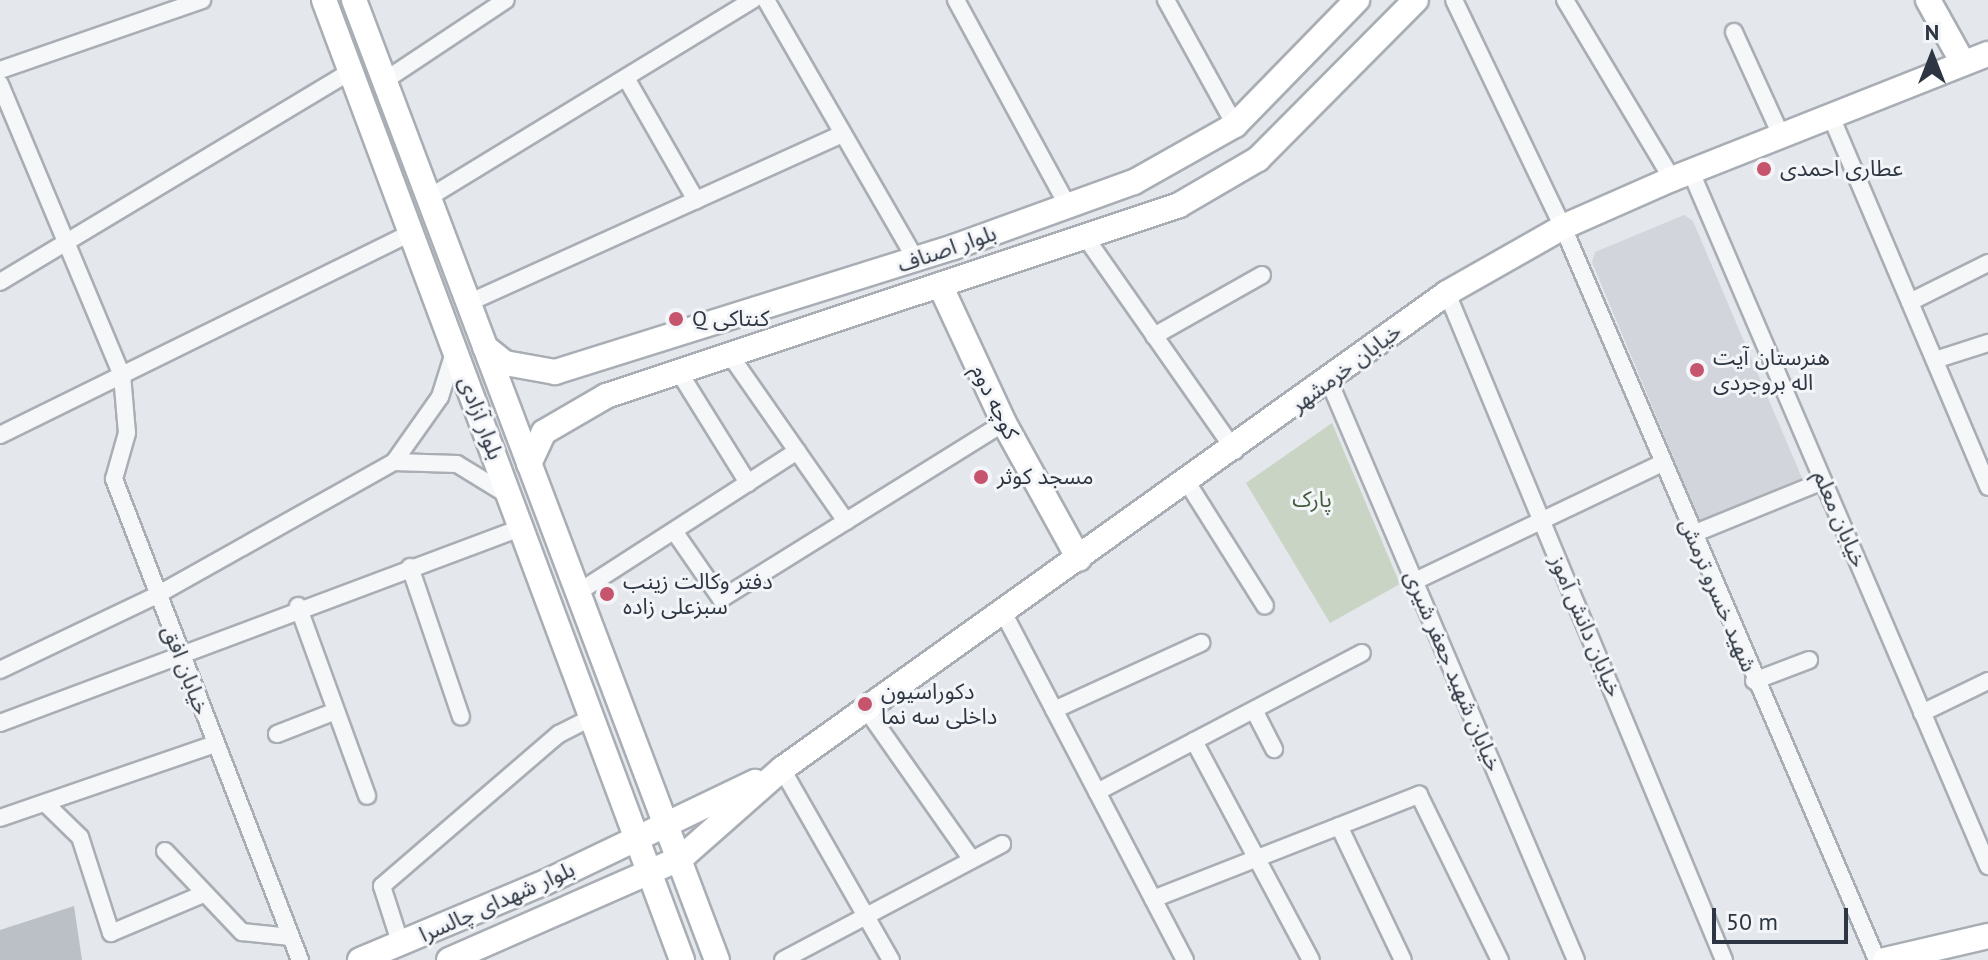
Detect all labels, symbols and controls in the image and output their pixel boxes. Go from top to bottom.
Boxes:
north arrow [1892,16,1972,96]
text: N [1925,18,1939,46]
place label: عطاری احمدی [1780,156,1903,182]
marker: عطاری احمدی [1755,160,1773,178]
street label: بلوار اصناف [894,220,1000,278]
place label: Q کنتاکی [692,306,769,332]
marker: Q کنتاکی [667,310,685,328]
street label: خیابان خرمشهر [1285,318,1407,418]
place label: هنرستان آیت اله بروجردی [1713,344,1830,396]
street label: کوچه دوم [966,360,1024,444]
marker: هنرستان آیت اله بروجردی [1688,361,1706,379]
street label: بلوار آزادی [453,373,509,463]
place label: مسجد کوثر [997,464,1094,490]
street label: خیابان معلم [1808,467,1872,571]
marker: مسجد کوثر [972,468,990,486]
park label: پارک [1292,487,1332,513]
street label: شهید خسرو ترمش [1674,514,1762,676]
street label: خیابان دانش آموز [1544,551,1628,701]
street label: خیابان شهید جعفر شیری [1399,567,1507,775]
place label: دفتر وکالت زینب سبزعلی زاده [623,568,773,620]
marker: دفتر وکالت زینب سبزعلی زاده [598,585,616,603]
street label: خیابان افق [157,622,215,718]
place label: دکوراسیون داخلی سه نما [881,678,997,730]
marker: دکوراسیون داخلی سه نما [856,695,874,713]
street label: بلوار شهدای چالسرا [415,856,579,948]
scale bar [1716,892,1852,942]
text: 50 m [1726,906,1778,937]

